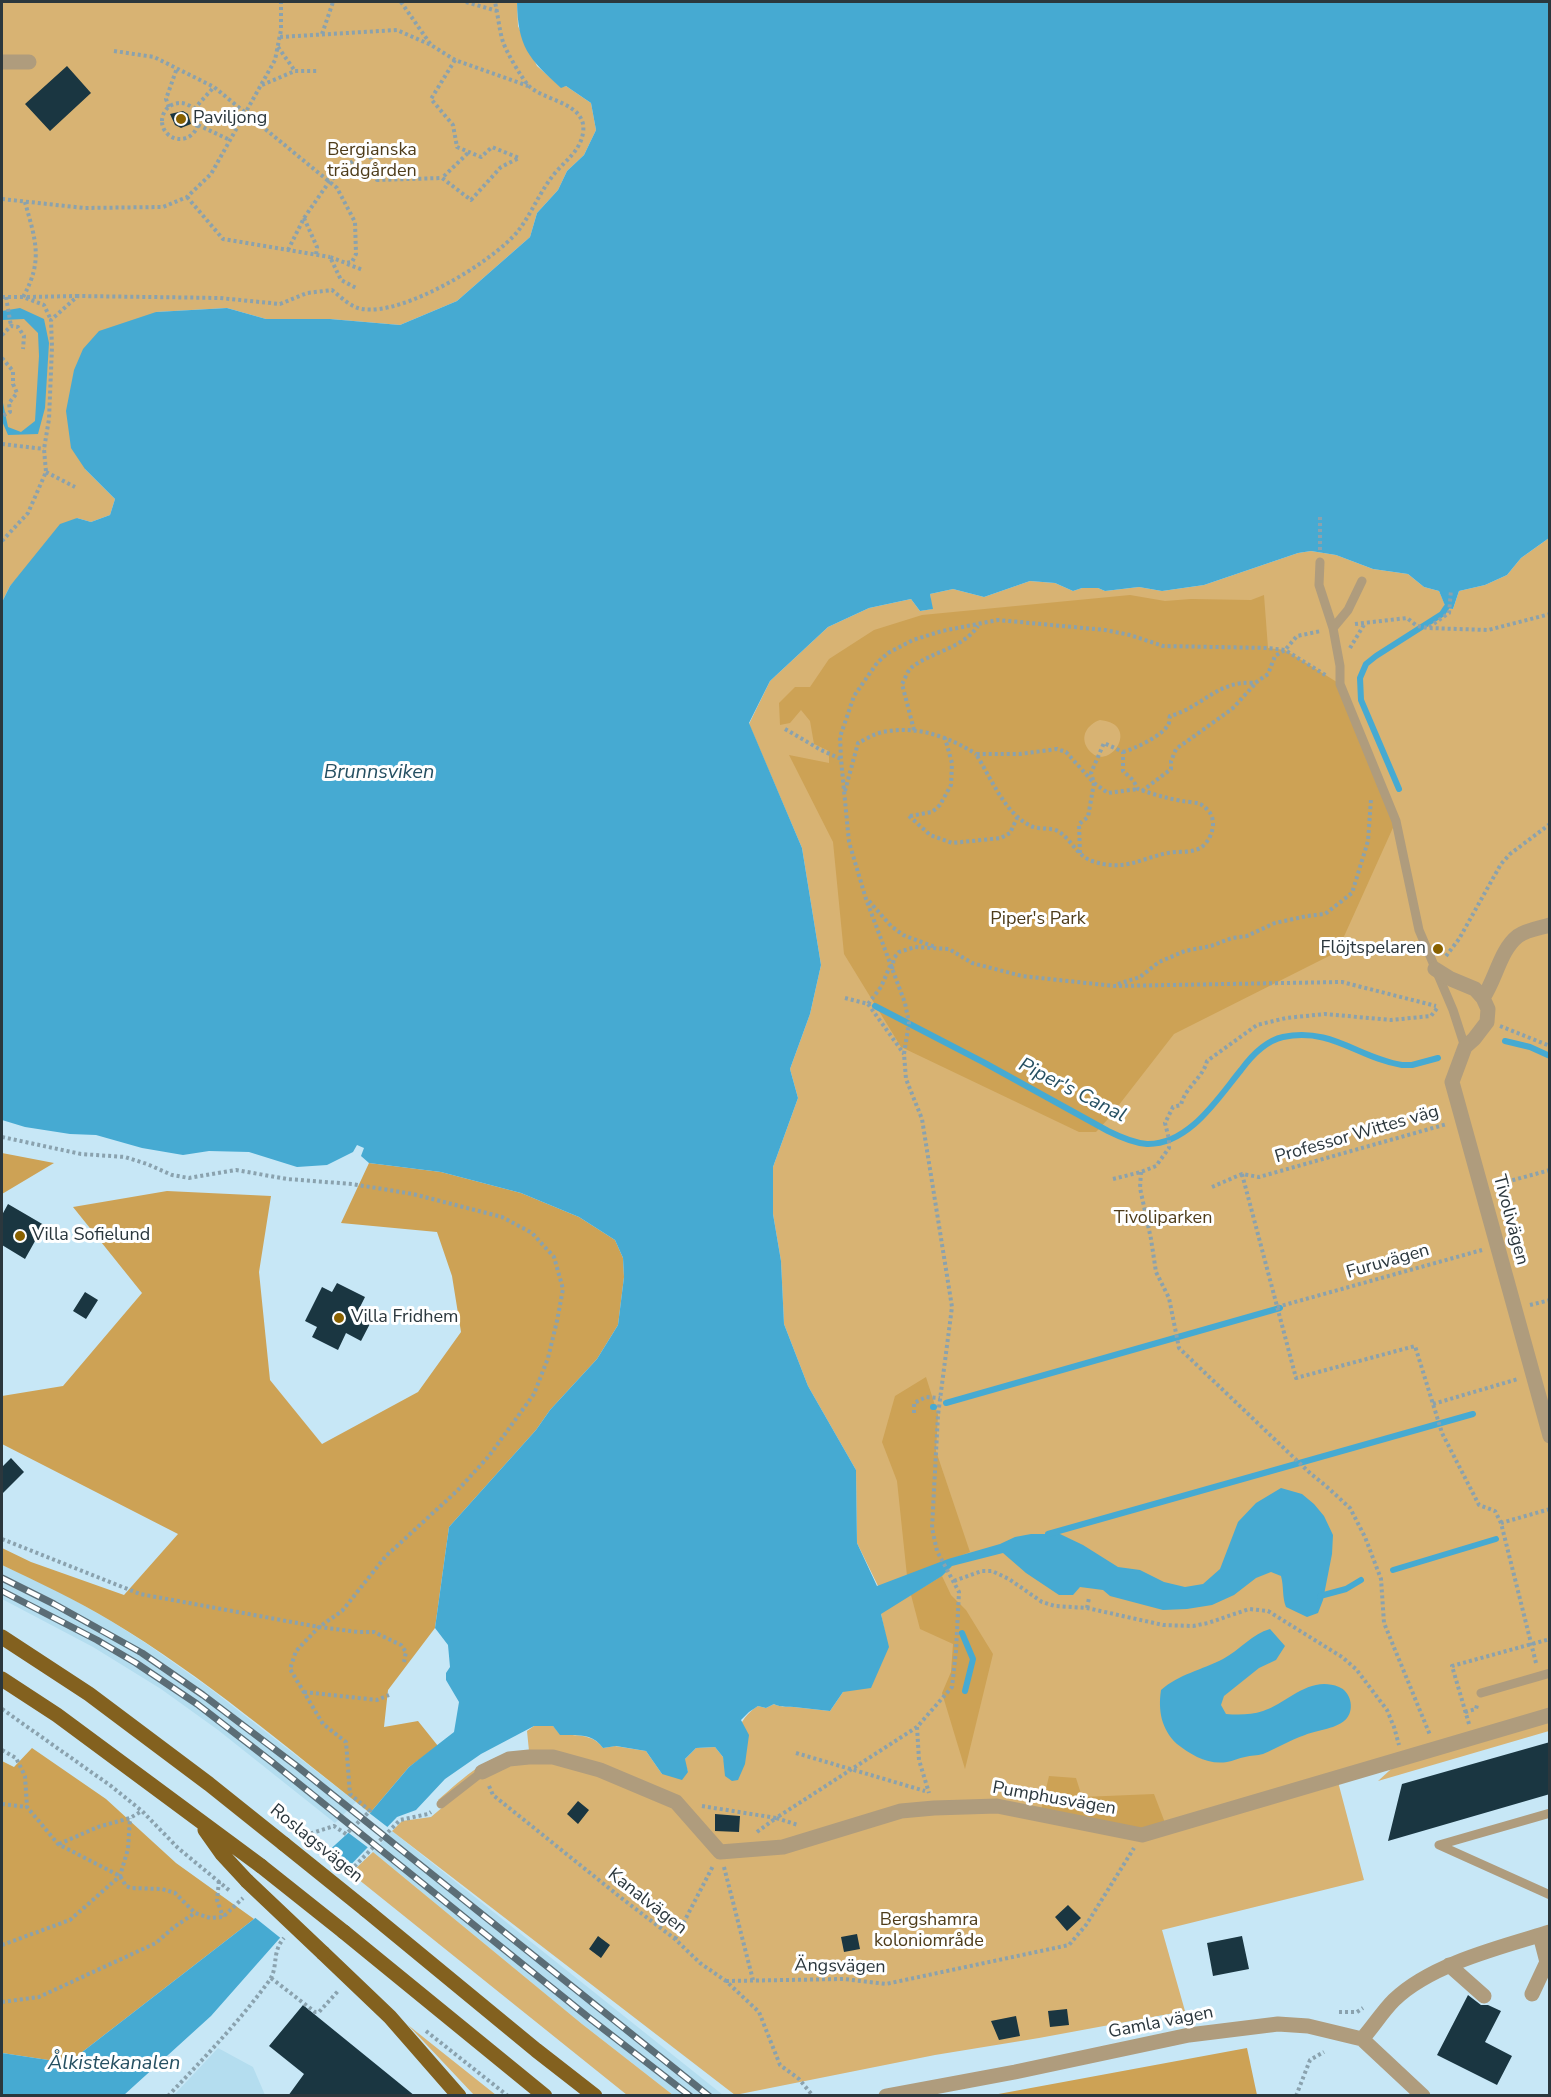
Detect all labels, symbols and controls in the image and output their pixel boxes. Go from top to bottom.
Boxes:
place label: Paviljong [193,108,267,130]
marker: Paviljong [174,112,188,126]
park label: Bergianska trädgården [327,140,417,182]
water label: Brunnsviken [324,761,434,785]
park label: Piper's Park [990,909,1086,931]
place label: Flöjtspelaren [1321,938,1426,960]
marker: Flöjtspelaren [1431,942,1445,956]
water label: Piper's Canal [1014,1054,1130,1128]
street label: Professor Wittes väg [1273,1101,1441,1169]
street label: Tivolivägen [1488,1172,1532,1268]
park label: Tivoliparken [1114,1208,1212,1230]
place label: Villa Sofielund [32,1225,150,1247]
marker: Villa Sofielund [13,1229,27,1243]
street label: Furuvägen [1344,1240,1432,1284]
place label: Villa Fridhem [351,1307,458,1329]
marker: Villa Fridhem [332,1311,346,1325]
street label: Pumphusvägen [991,1778,1117,1820]
street label: Roslagsvägen [265,1800,367,1888]
street label: Kanalvägen [603,1864,691,1940]
park label: Bergshamra koloniområde [874,1910,984,1952]
street label: Ängsvägen [794,1955,886,1979]
street label: Gamla vägen [1107,2002,1215,2044]
water label: Ålkistekanalen [48,2052,180,2076]

